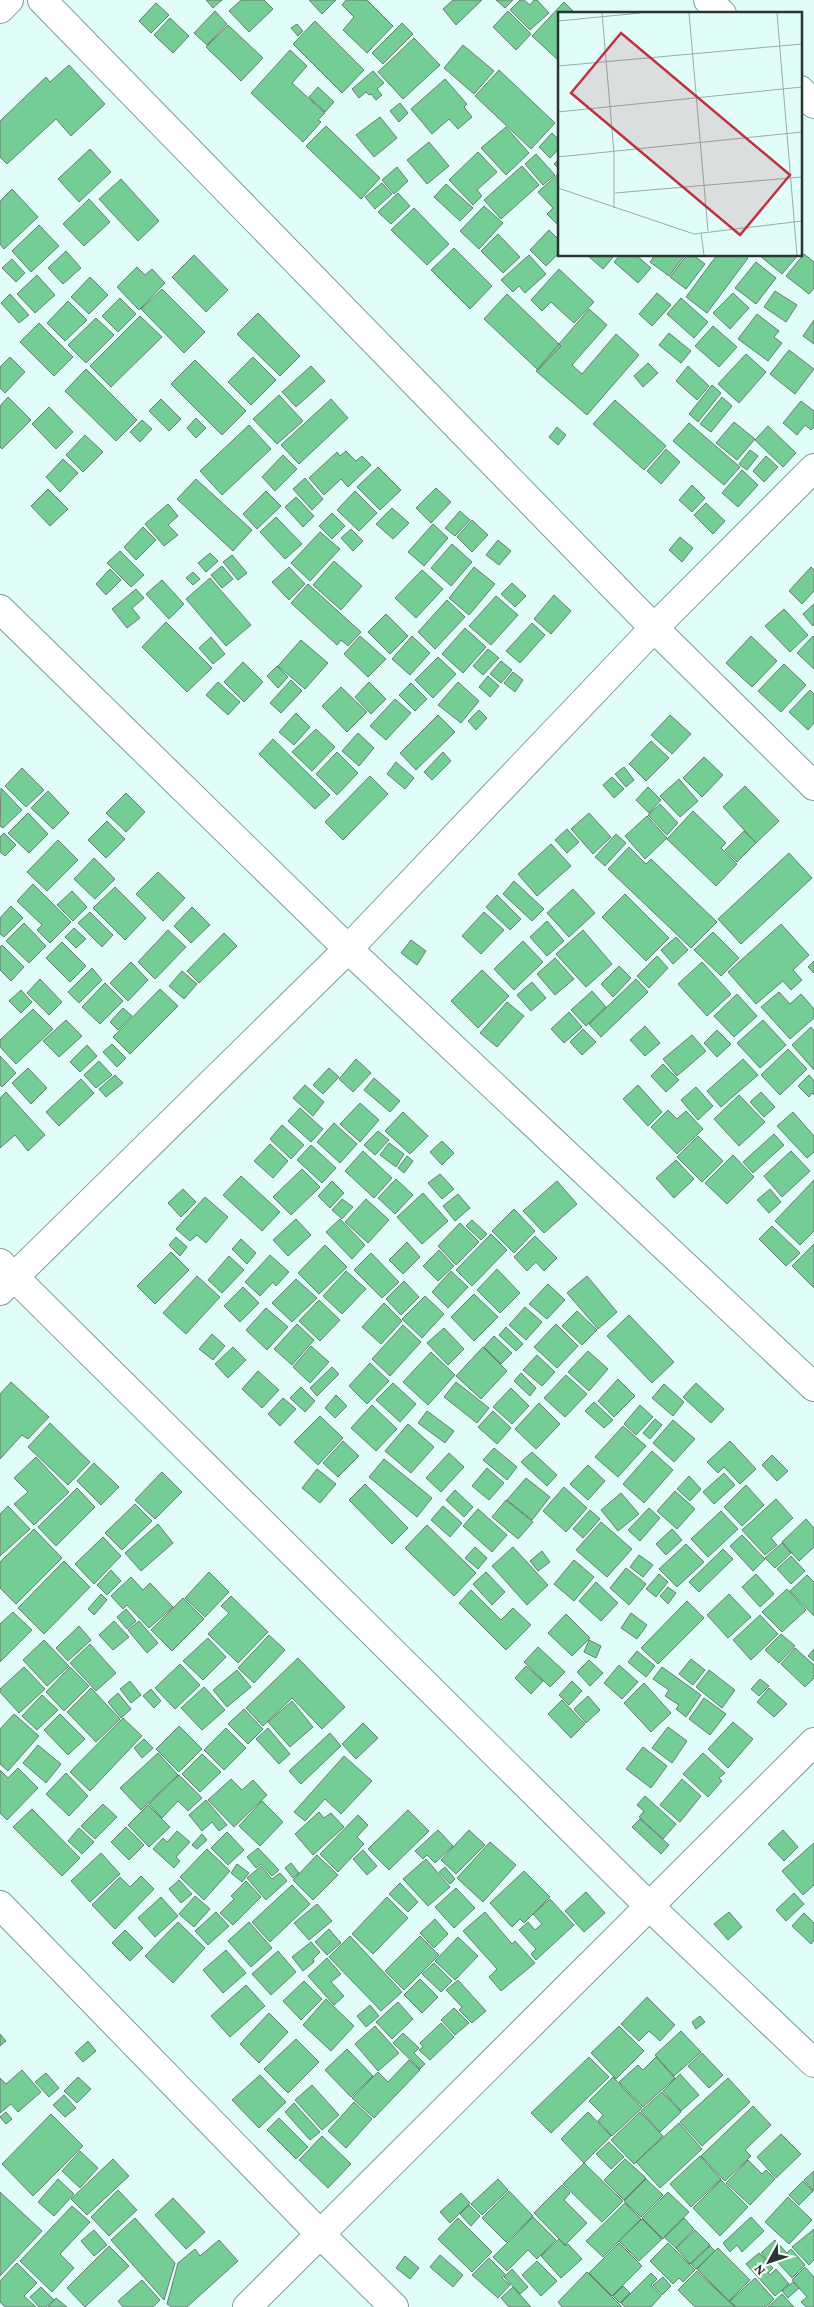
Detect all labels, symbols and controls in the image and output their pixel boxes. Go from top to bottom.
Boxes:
inset map [558,12,802,256]
north arrow [744,2237,794,2287]
text: N [750,2261,768,2279]

